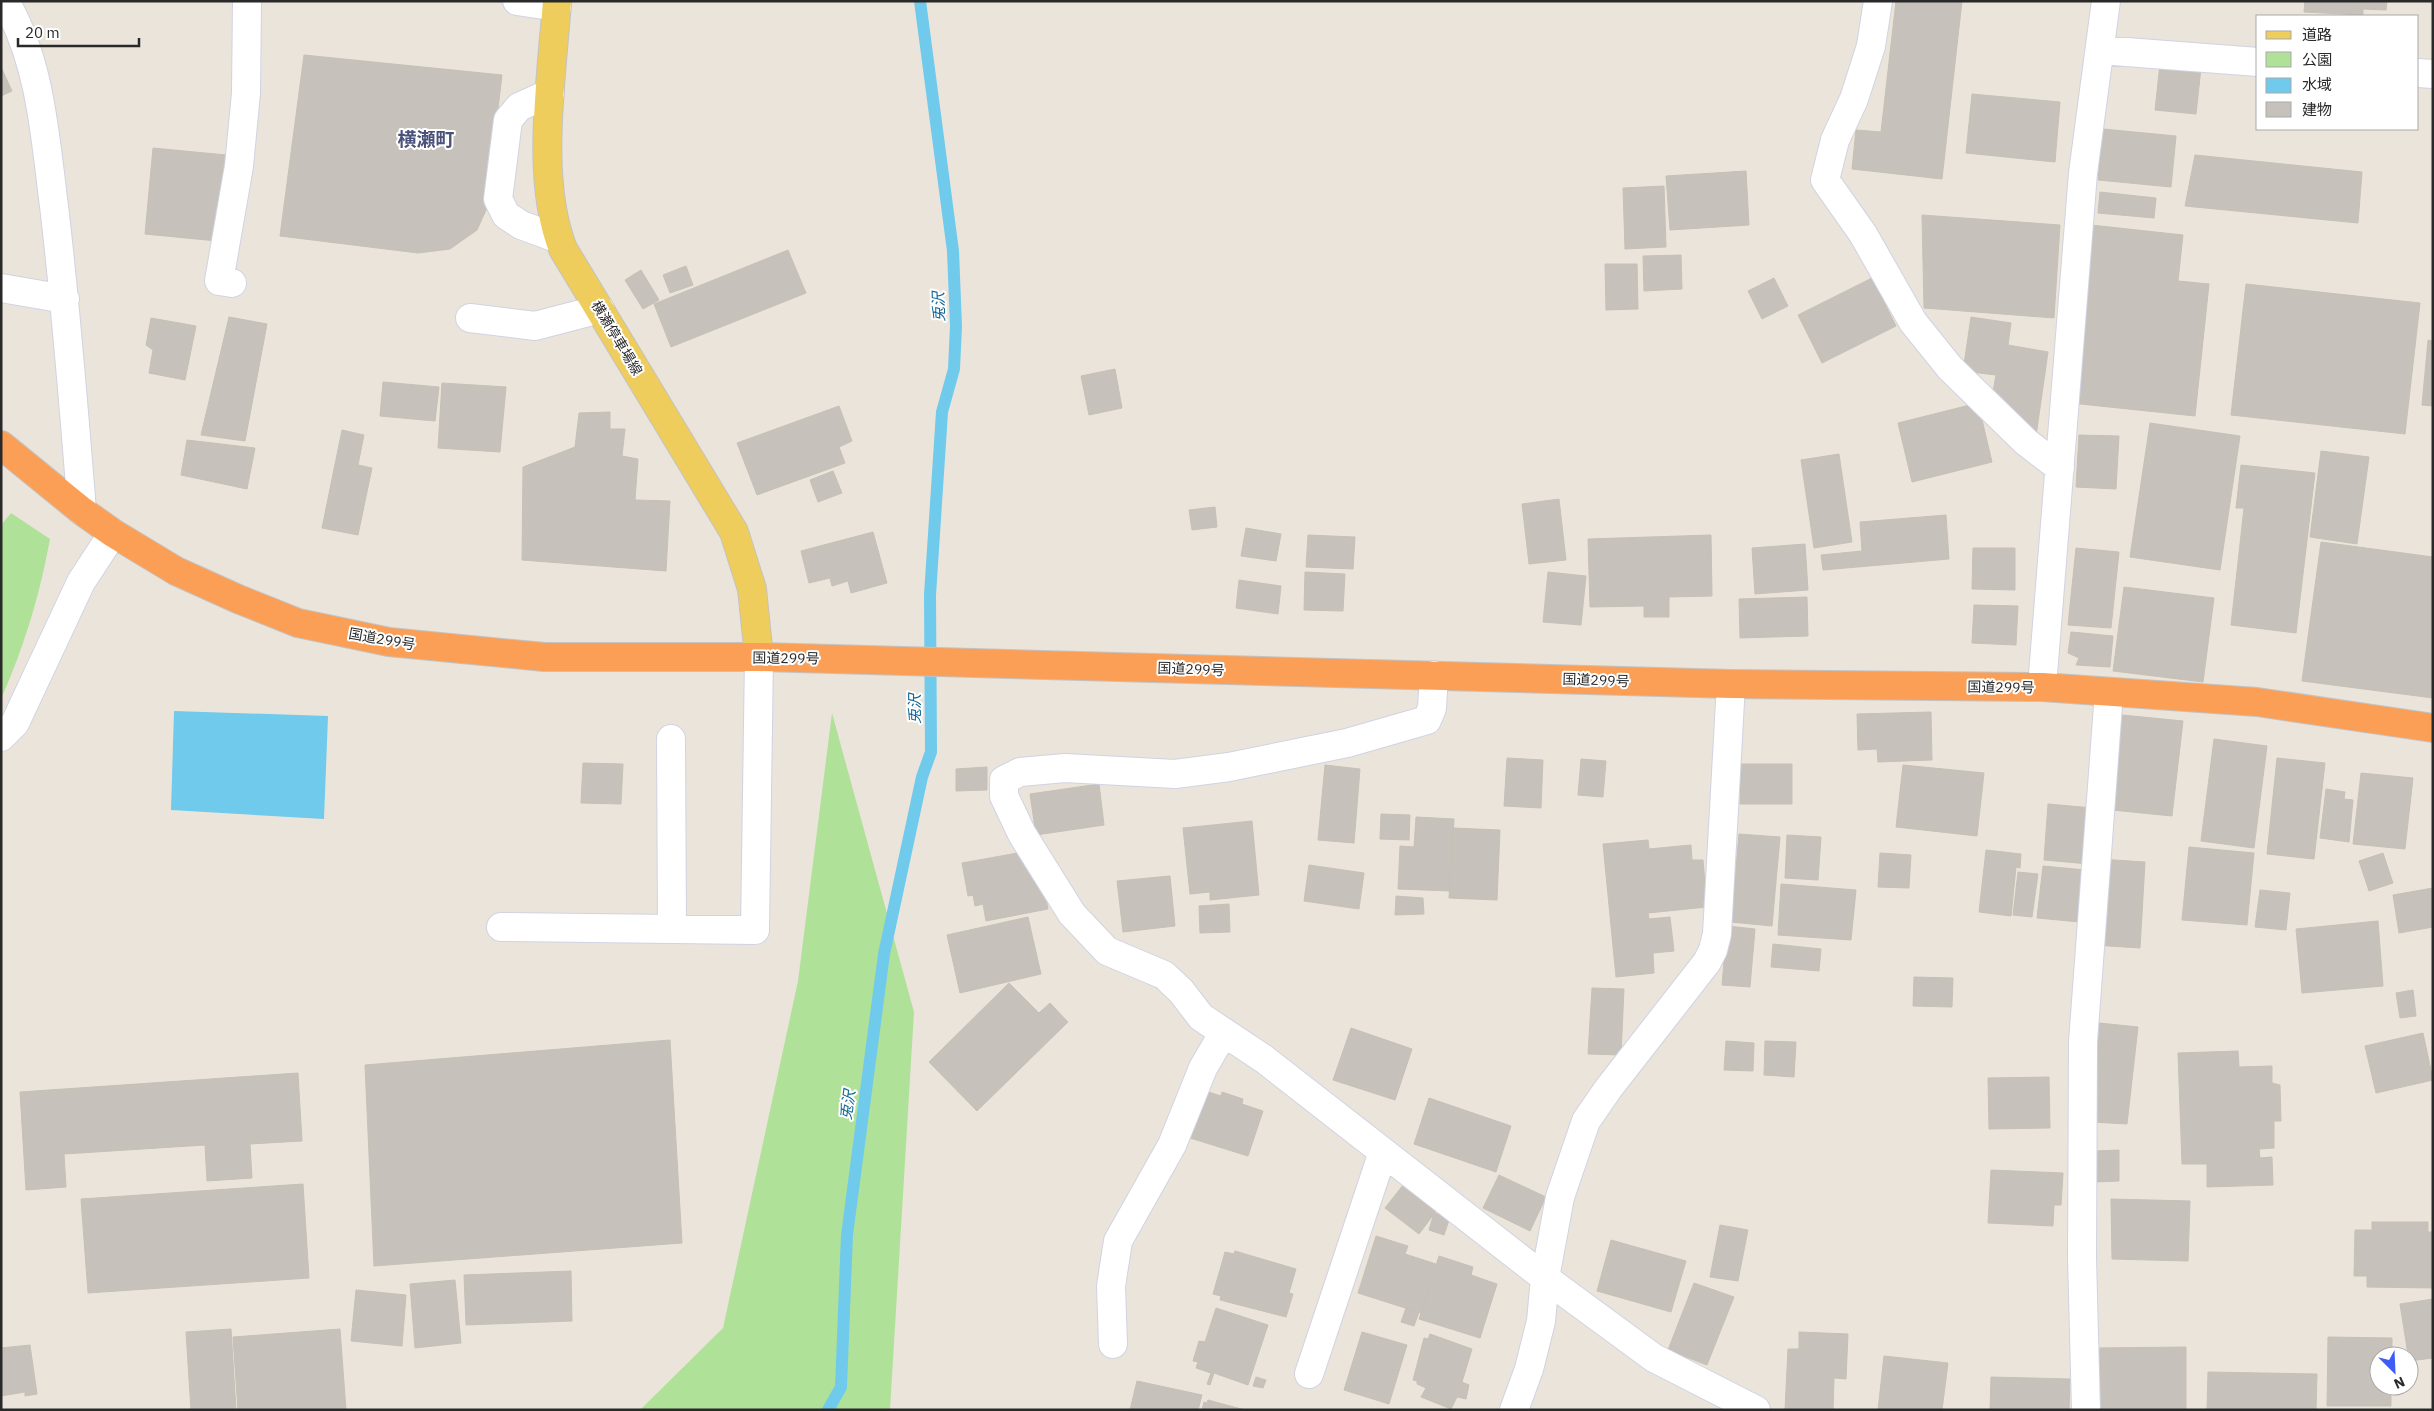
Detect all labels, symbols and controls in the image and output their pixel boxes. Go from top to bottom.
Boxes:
scale bar [18,15,139,47]
legend [2256,15,2419,130]
text: 20 m [25,23,60,42]
text: 道路 [2302,25,2332,44]
text: 公園 [2302,50,2332,69]
text: 水域 [2302,75,2332,94]
text: 建物 [2302,100,2332,119]
district label: 横瀬町 [397,127,455,151]
water label: 兎沢 [928,290,949,322]
street label: 横瀬停車場線 [588,297,646,379]
street label: 国道299号 [347,624,417,654]
street label: 国道299号 [752,648,820,668]
street label: 国道299号 [1157,659,1225,679]
street label: 国道299号 [1562,670,1630,690]
street label: 国道299号 [1967,677,2035,697]
water label: 兎沢 [905,692,924,724]
water label: 兎沢 [836,1087,859,1121]
north arrow [2369,1346,2419,1396]
text: N [2391,1373,2408,1393]

